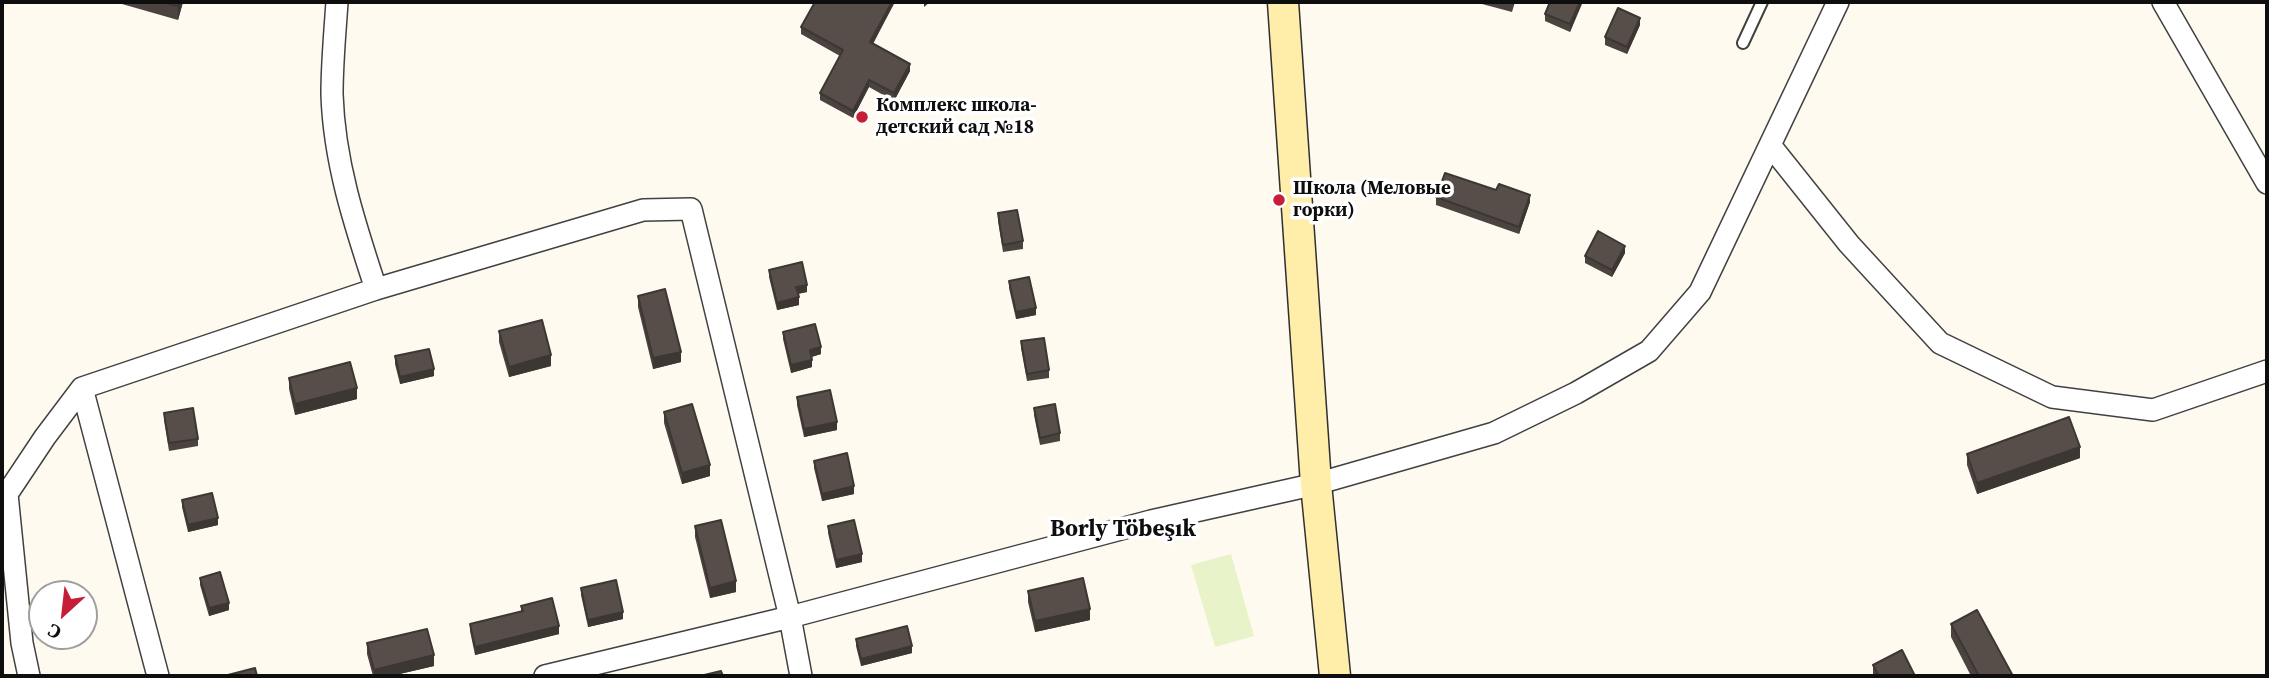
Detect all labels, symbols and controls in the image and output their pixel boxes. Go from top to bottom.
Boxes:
place label: Комплекс школа- детский сад №18 [876,95,1037,139]
marker: Комплекс школа- детский сад №18 [854,109,870,125]
place label: Школа (Меловые горки) [1293,178,1451,222]
marker: Школа (Меловые горки) [1271,192,1287,208]
district label: Borly Töbeşık [1050,516,1196,544]
north arrow [28,580,98,650]
text: С [43,618,66,646]

